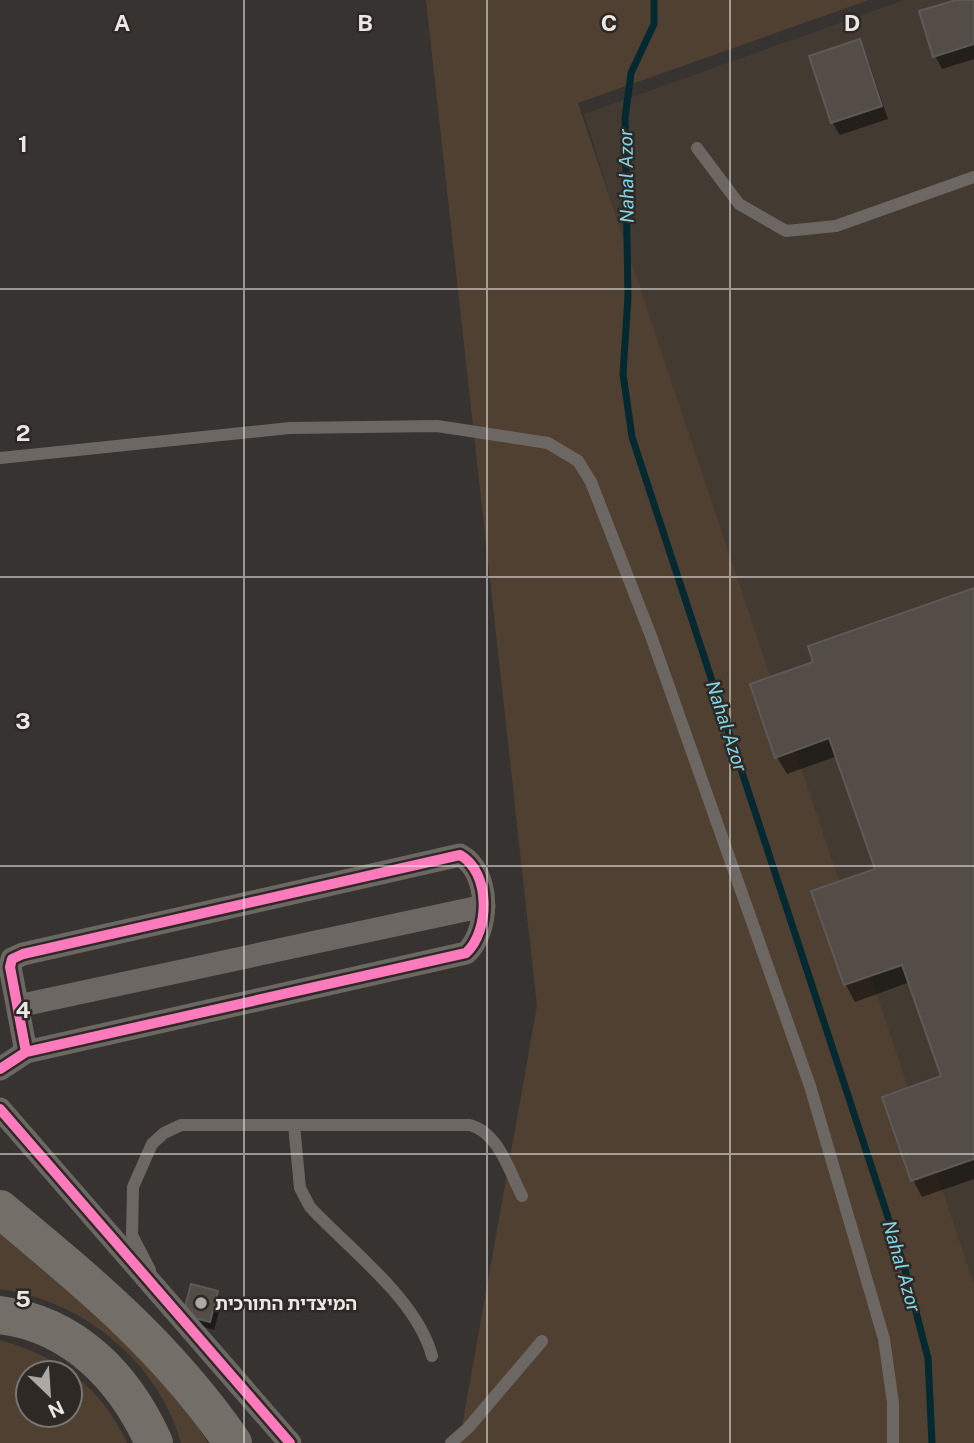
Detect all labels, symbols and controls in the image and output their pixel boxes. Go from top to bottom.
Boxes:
text: A [114,9,131,36]
text: B [357,9,373,36]
text: C [601,9,617,36]
text: D [844,9,860,36]
water label: Nahal Azor [614,128,638,223]
text: 1 [18,130,28,157]
text: 2 [16,419,30,446]
water label: Nahal Azor [702,678,752,775]
text: 3 [15,707,31,734]
text: 4 [15,996,31,1023]
water label: Nahal Azor [878,1218,926,1315]
text: 5 [15,1285,31,1312]
place label: המיצדית התורכית [215,1293,357,1314]
marker: המיצדית התורכית [193,1295,209,1311]
north arrow [14,1359,84,1429]
text: N [45,1396,68,1423]

